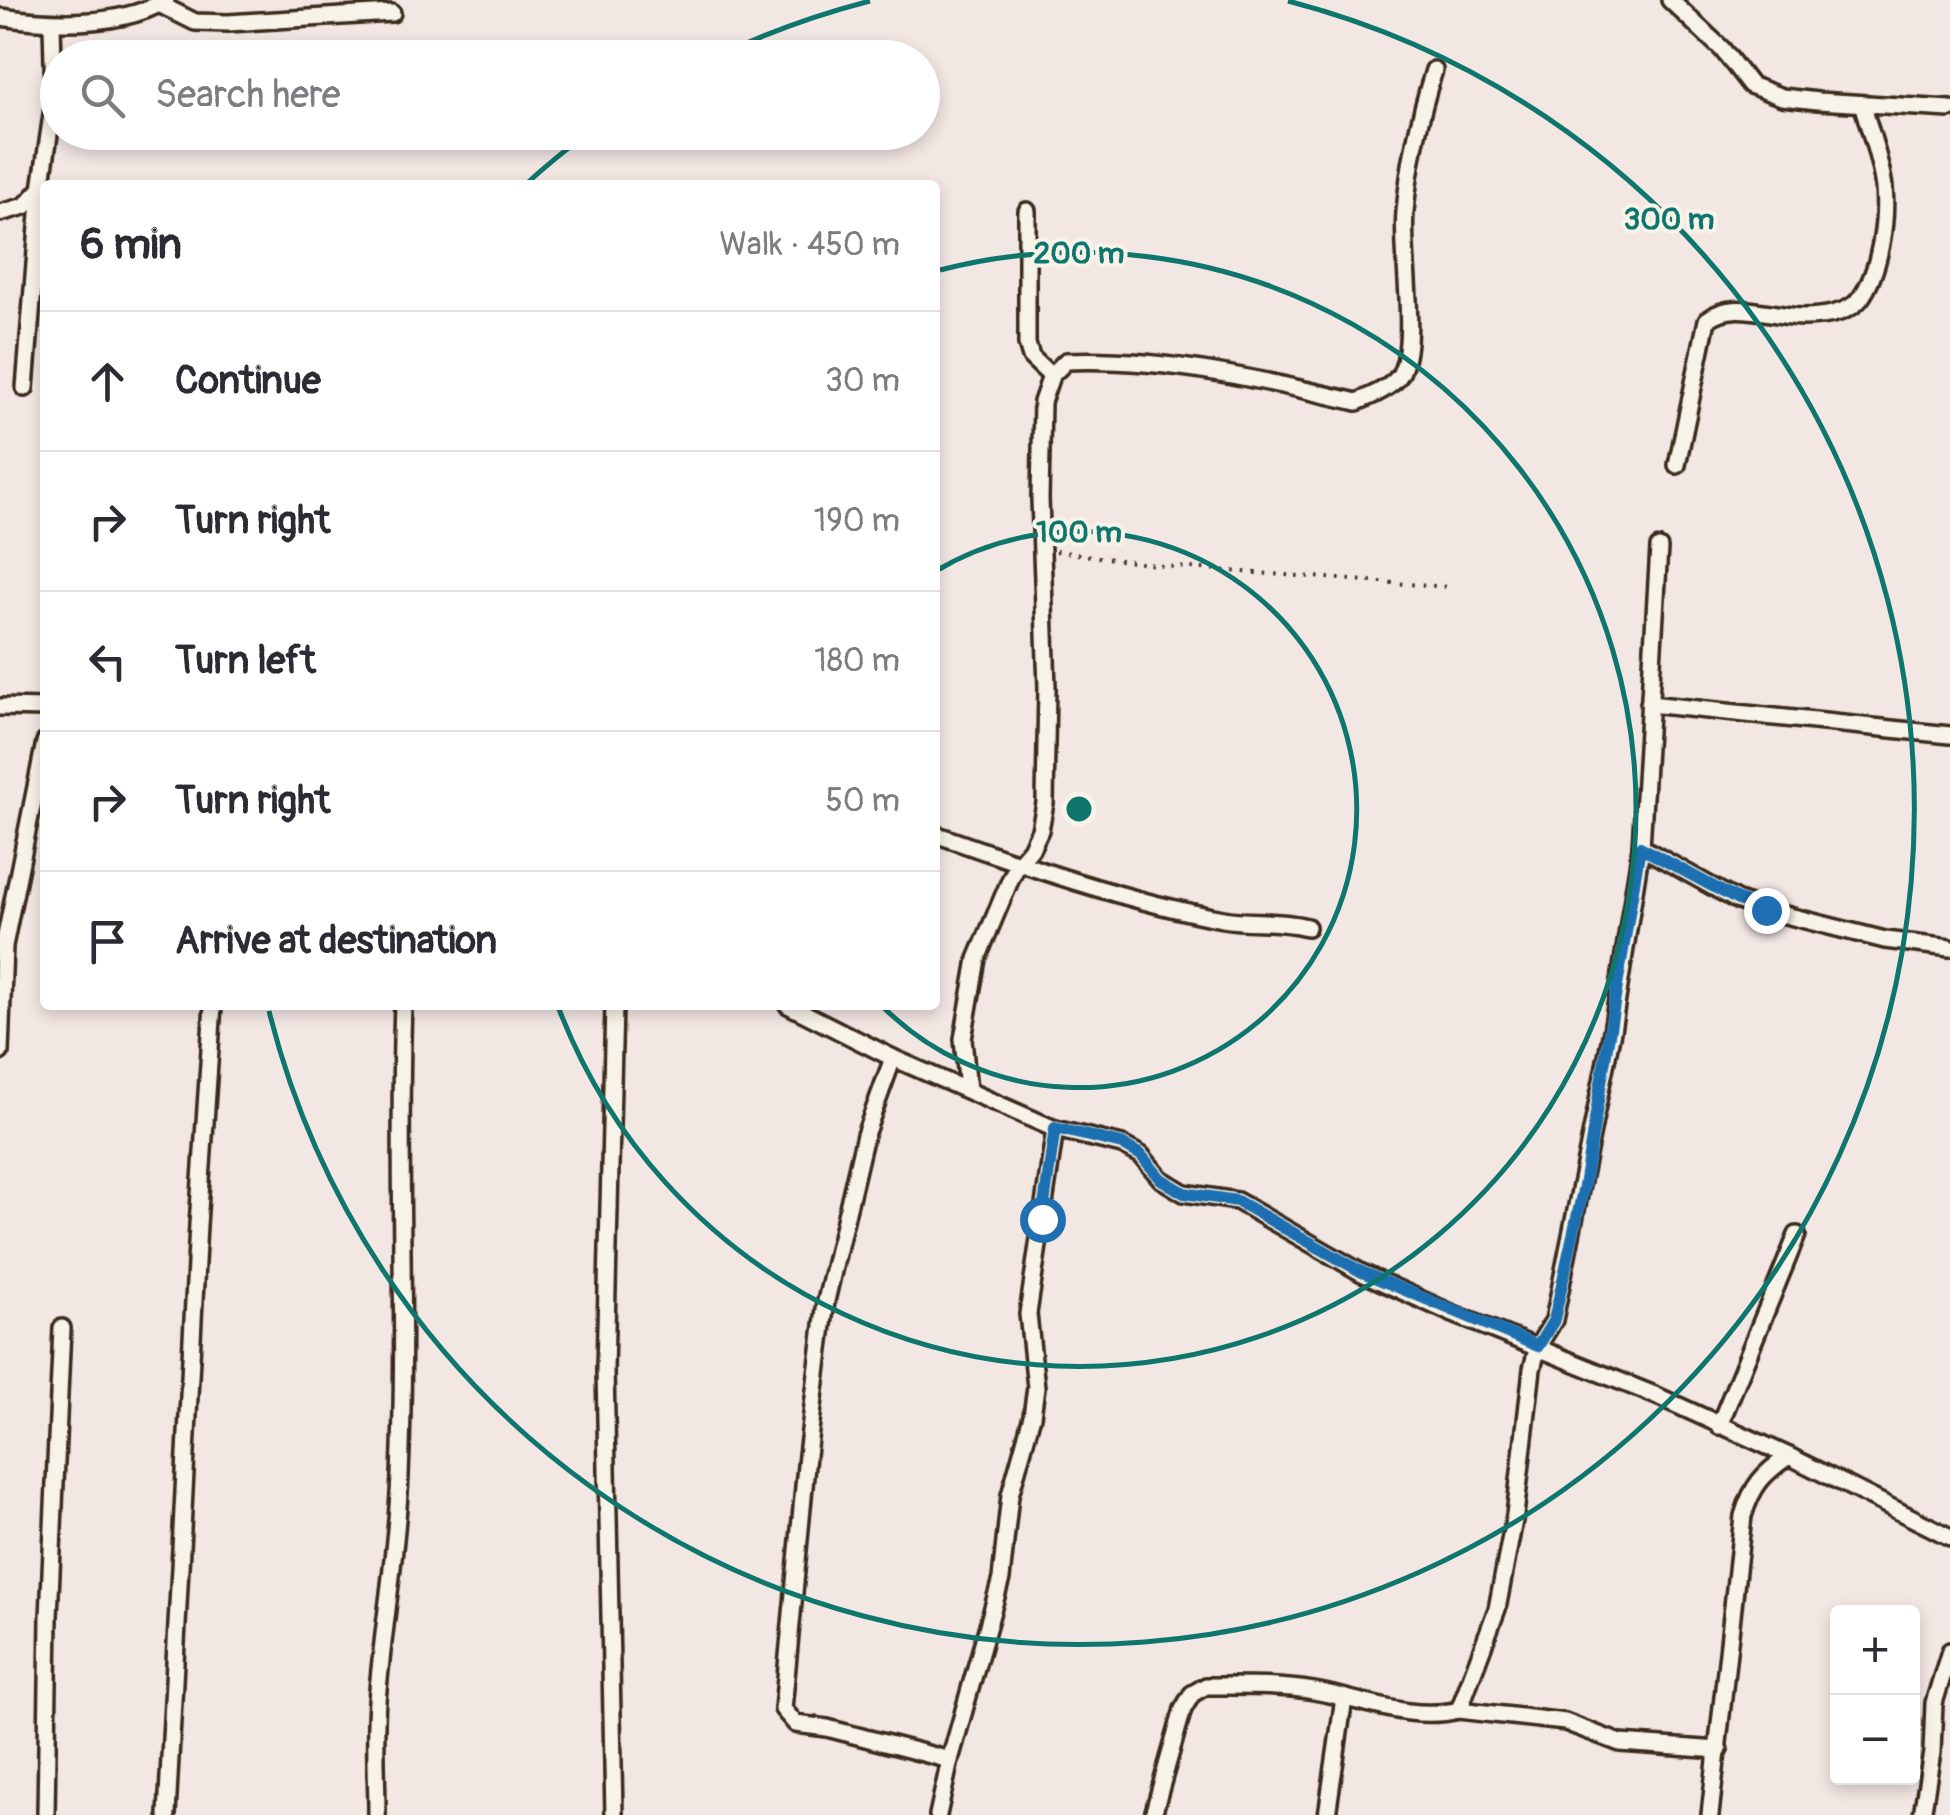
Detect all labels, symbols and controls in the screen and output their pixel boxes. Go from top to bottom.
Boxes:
search box [40,40,940,150]
icon: search [75,68,130,123]
text: Search here [155,71,341,119]
text: 300 m [1624,201,1714,238]
text: 6 min [80,219,182,271]
text: Walk · 450 m [719,225,900,265]
text: 200 m [1034,235,1124,272]
icon: ahead [80,354,135,409]
text: Continue [175,357,321,405]
text: 30 m [825,361,900,401]
icon: right [80,494,135,549]
text: Turn right [175,497,330,545]
text: 190 m [814,501,900,541]
text: 100 m [1036,514,1122,551]
icon: left [80,634,135,689]
text: Turn left [175,637,316,685]
text: 180 m [814,641,900,681]
icon: right [80,774,135,829]
text: Turn right [175,777,330,825]
text: 50 m [825,781,900,821]
centre of rings [1061,791,1097,827]
route end [1744,888,1790,934]
icon: arrive [80,914,135,969]
text: Arrive at destination [175,917,497,965]
route start [1020,1197,1066,1243]
map controls [1830,1605,1920,1785]
button: + [1830,1605,1920,1695]
button: − [1830,1695,1920,1785]

